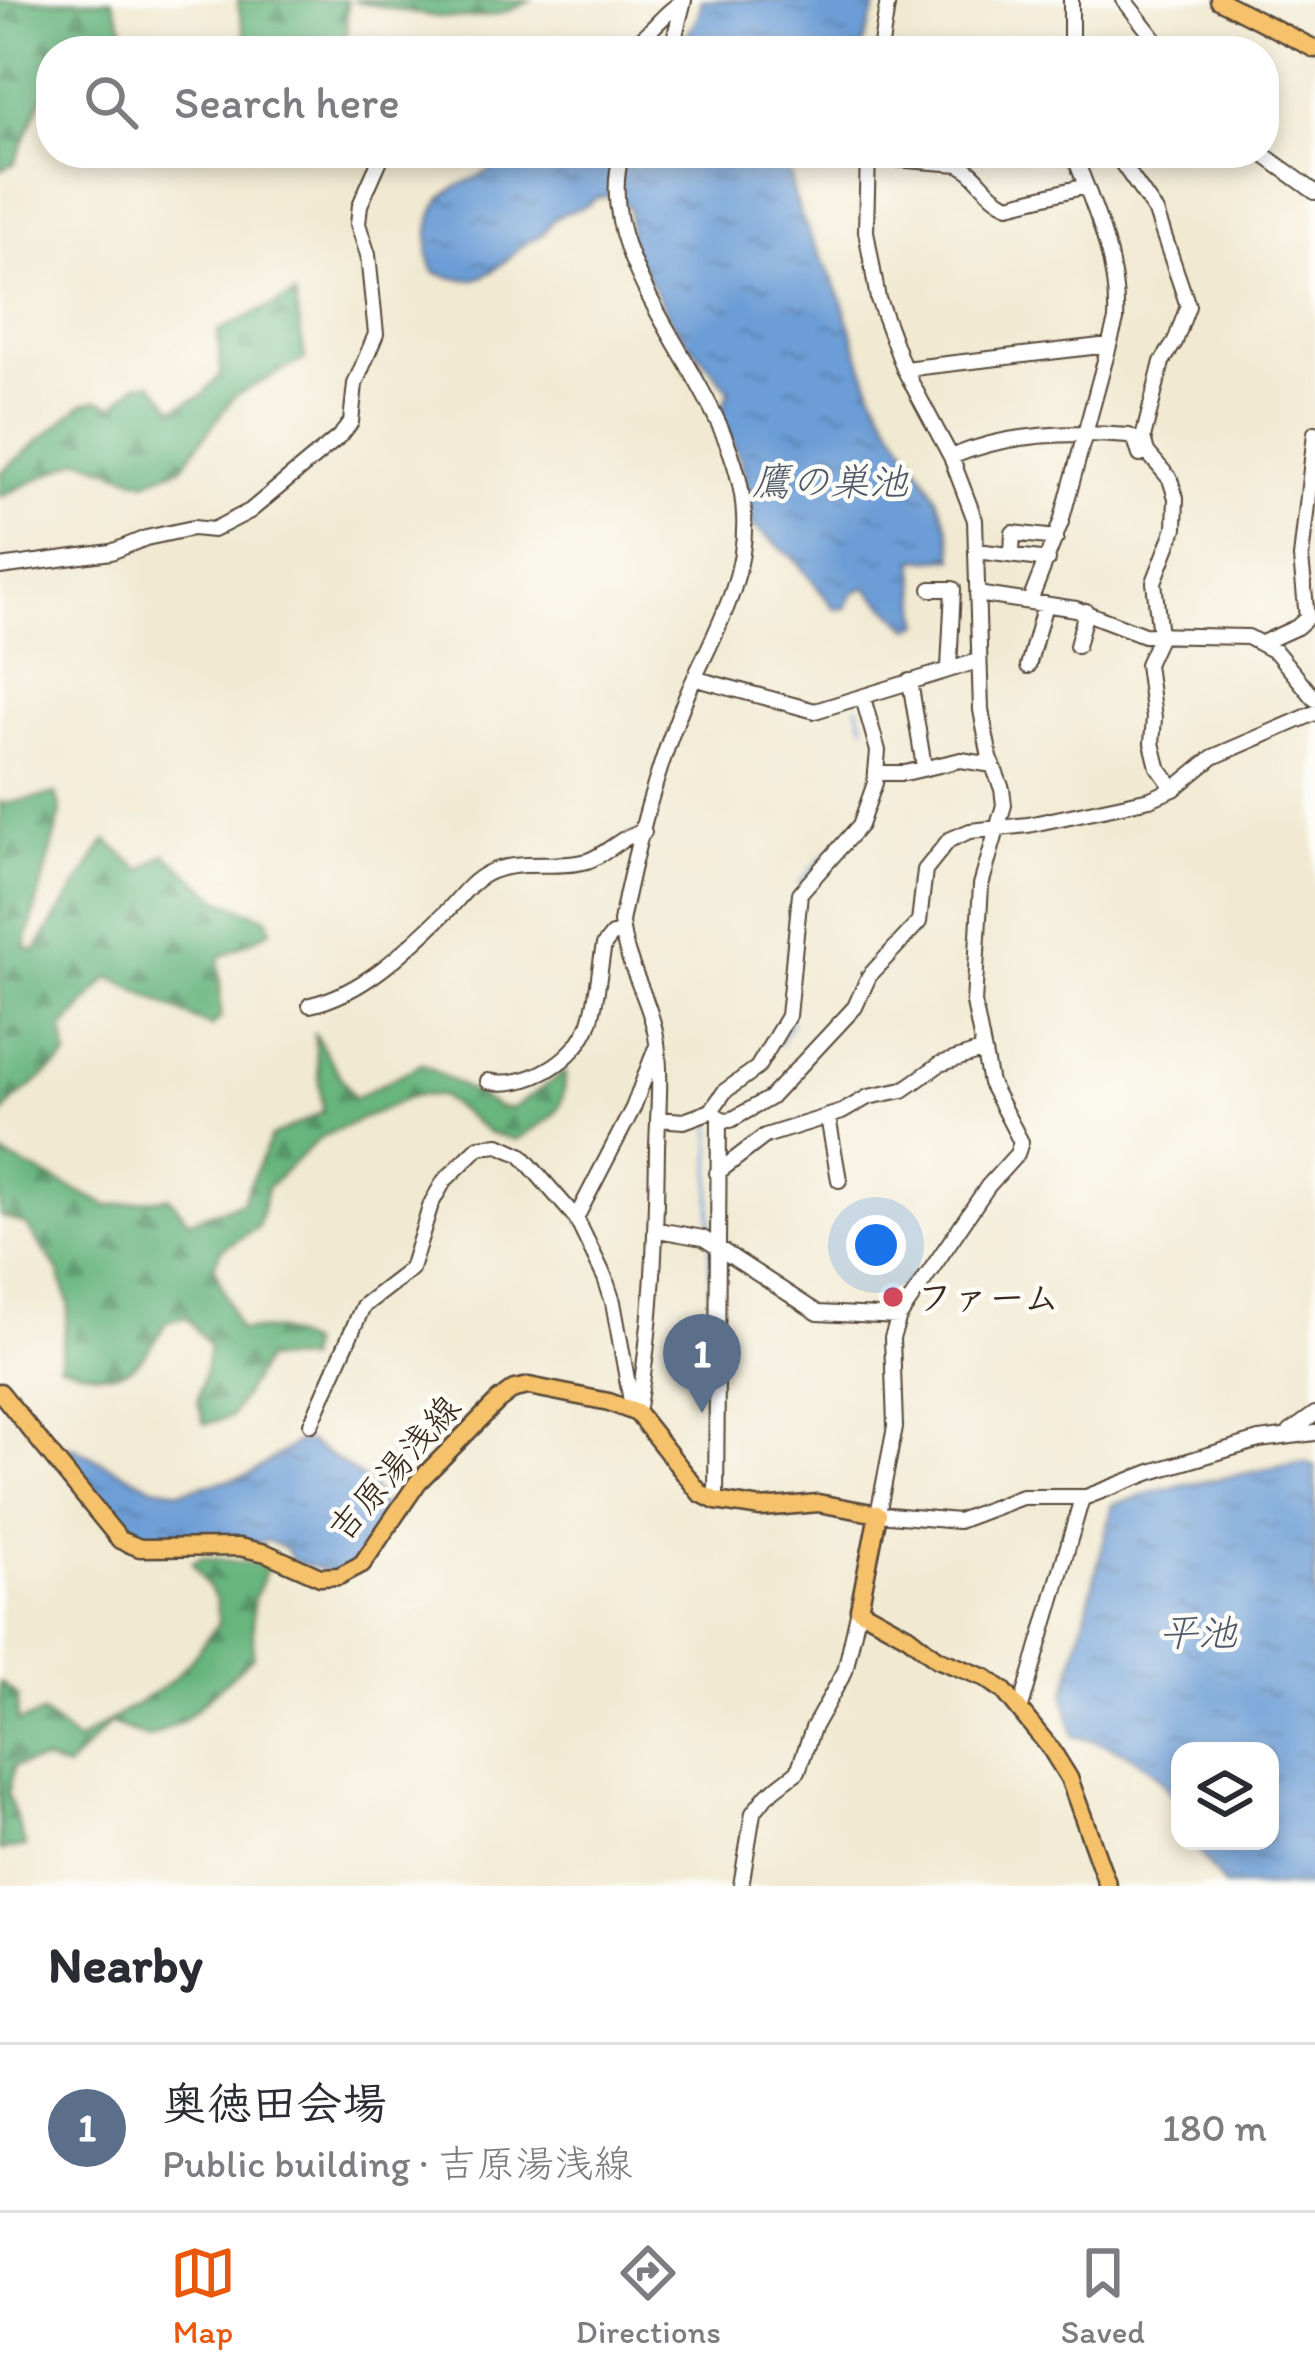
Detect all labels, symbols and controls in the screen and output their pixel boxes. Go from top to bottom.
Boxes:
search box [36,36,1279,168]
icon: search [78,69,144,135]
text: Search here [174,75,400,129]
water label: 鷹の巣池 [752,458,909,505]
your location [846,1215,906,1275]
place label: ファーム [917,1276,1060,1319]
marker: ファーム [880,1284,906,1310]
pin: 1 [663,1314,741,1413]
street label: 吉原湯浅線 [319,1386,469,1550]
water label: 平池 [1159,1609,1238,1656]
map controls [1171,1742,1279,1850]
button: layers [1171,1742,1279,1850]
text: Nearby [48,1934,203,1995]
text: 奥徳田会場 [162,2076,387,2130]
text: 1 [78,2104,96,2151]
text: 180 m [1162,2104,1267,2151]
text: Public building · 吉原湯浅線 [162,2140,632,2187]
tab: Map [170,2240,236,2351]
tab: Directions [576,2240,721,2351]
tab: Saved [1061,2240,1145,2351]

